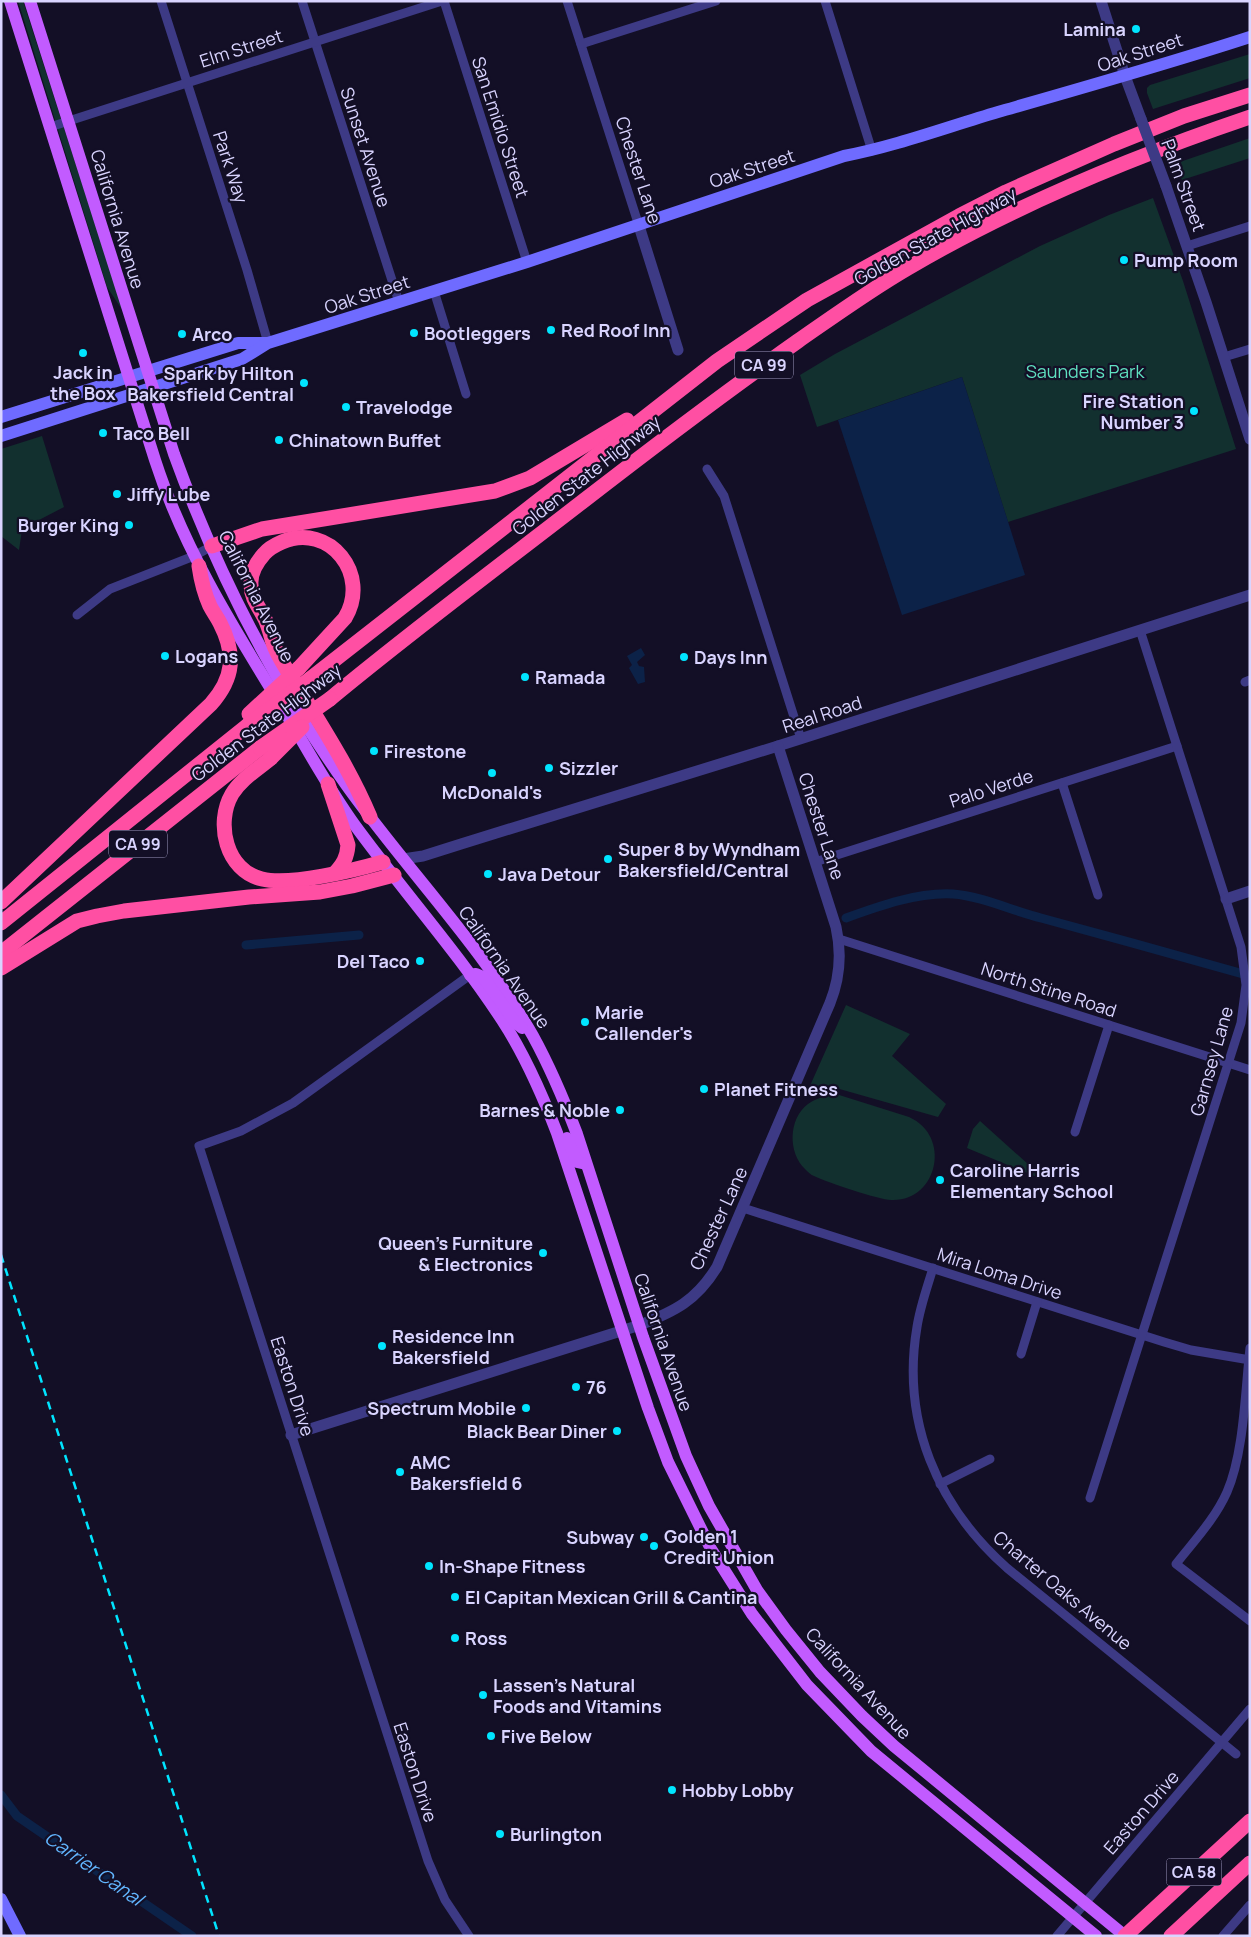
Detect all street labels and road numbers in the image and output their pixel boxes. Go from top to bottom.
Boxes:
street label: Elm Street [196,23,286,73]
street label: Oak Street [1094,27,1186,77]
street label: San Emidio Street [467,53,535,201]
street label: Sunset Avenue [335,84,397,210]
street label: Chester Lane [610,113,668,227]
street label: Park Way [208,128,254,207]
street label: Palm Street [1156,136,1212,234]
street label: Oak Street [706,143,798,193]
street label: California Avenue [85,146,151,292]
street label: Golden State Highway [850,181,1021,291]
street label: Oak Street [321,269,413,319]
road number: CA 99 [735,352,793,378]
street label: Golden State Highway [507,409,666,541]
street label: California Avenue [213,526,301,666]
street label: Golden State Highway [186,657,346,786]
street label: Real Road [779,690,865,738]
street label: Palo Verde [946,763,1036,813]
street label: Chester Lane [793,769,851,883]
road number: CA 99 [109,831,167,858]
street label: California Avenue [454,901,556,1033]
street label: North Stine Road [978,956,1120,1022]
street label: Garnsey Lane [1184,1003,1238,1119]
street label: Chester Lane [684,1162,752,1274]
street label: Mira Loma Drive [935,1242,1065,1304]
street label: California Avenue [629,1270,699,1414]
street label: Easton Drive [266,1333,320,1439]
street label: Charter Oaks Avenue [989,1525,1137,1655]
street label: California Avenue [801,1622,917,1744]
street label: Easton Drive [389,1719,443,1825]
street label: Easton Drive [1098,1765,1184,1859]
road number: CA 58 [1166,1858,1222,1885]

